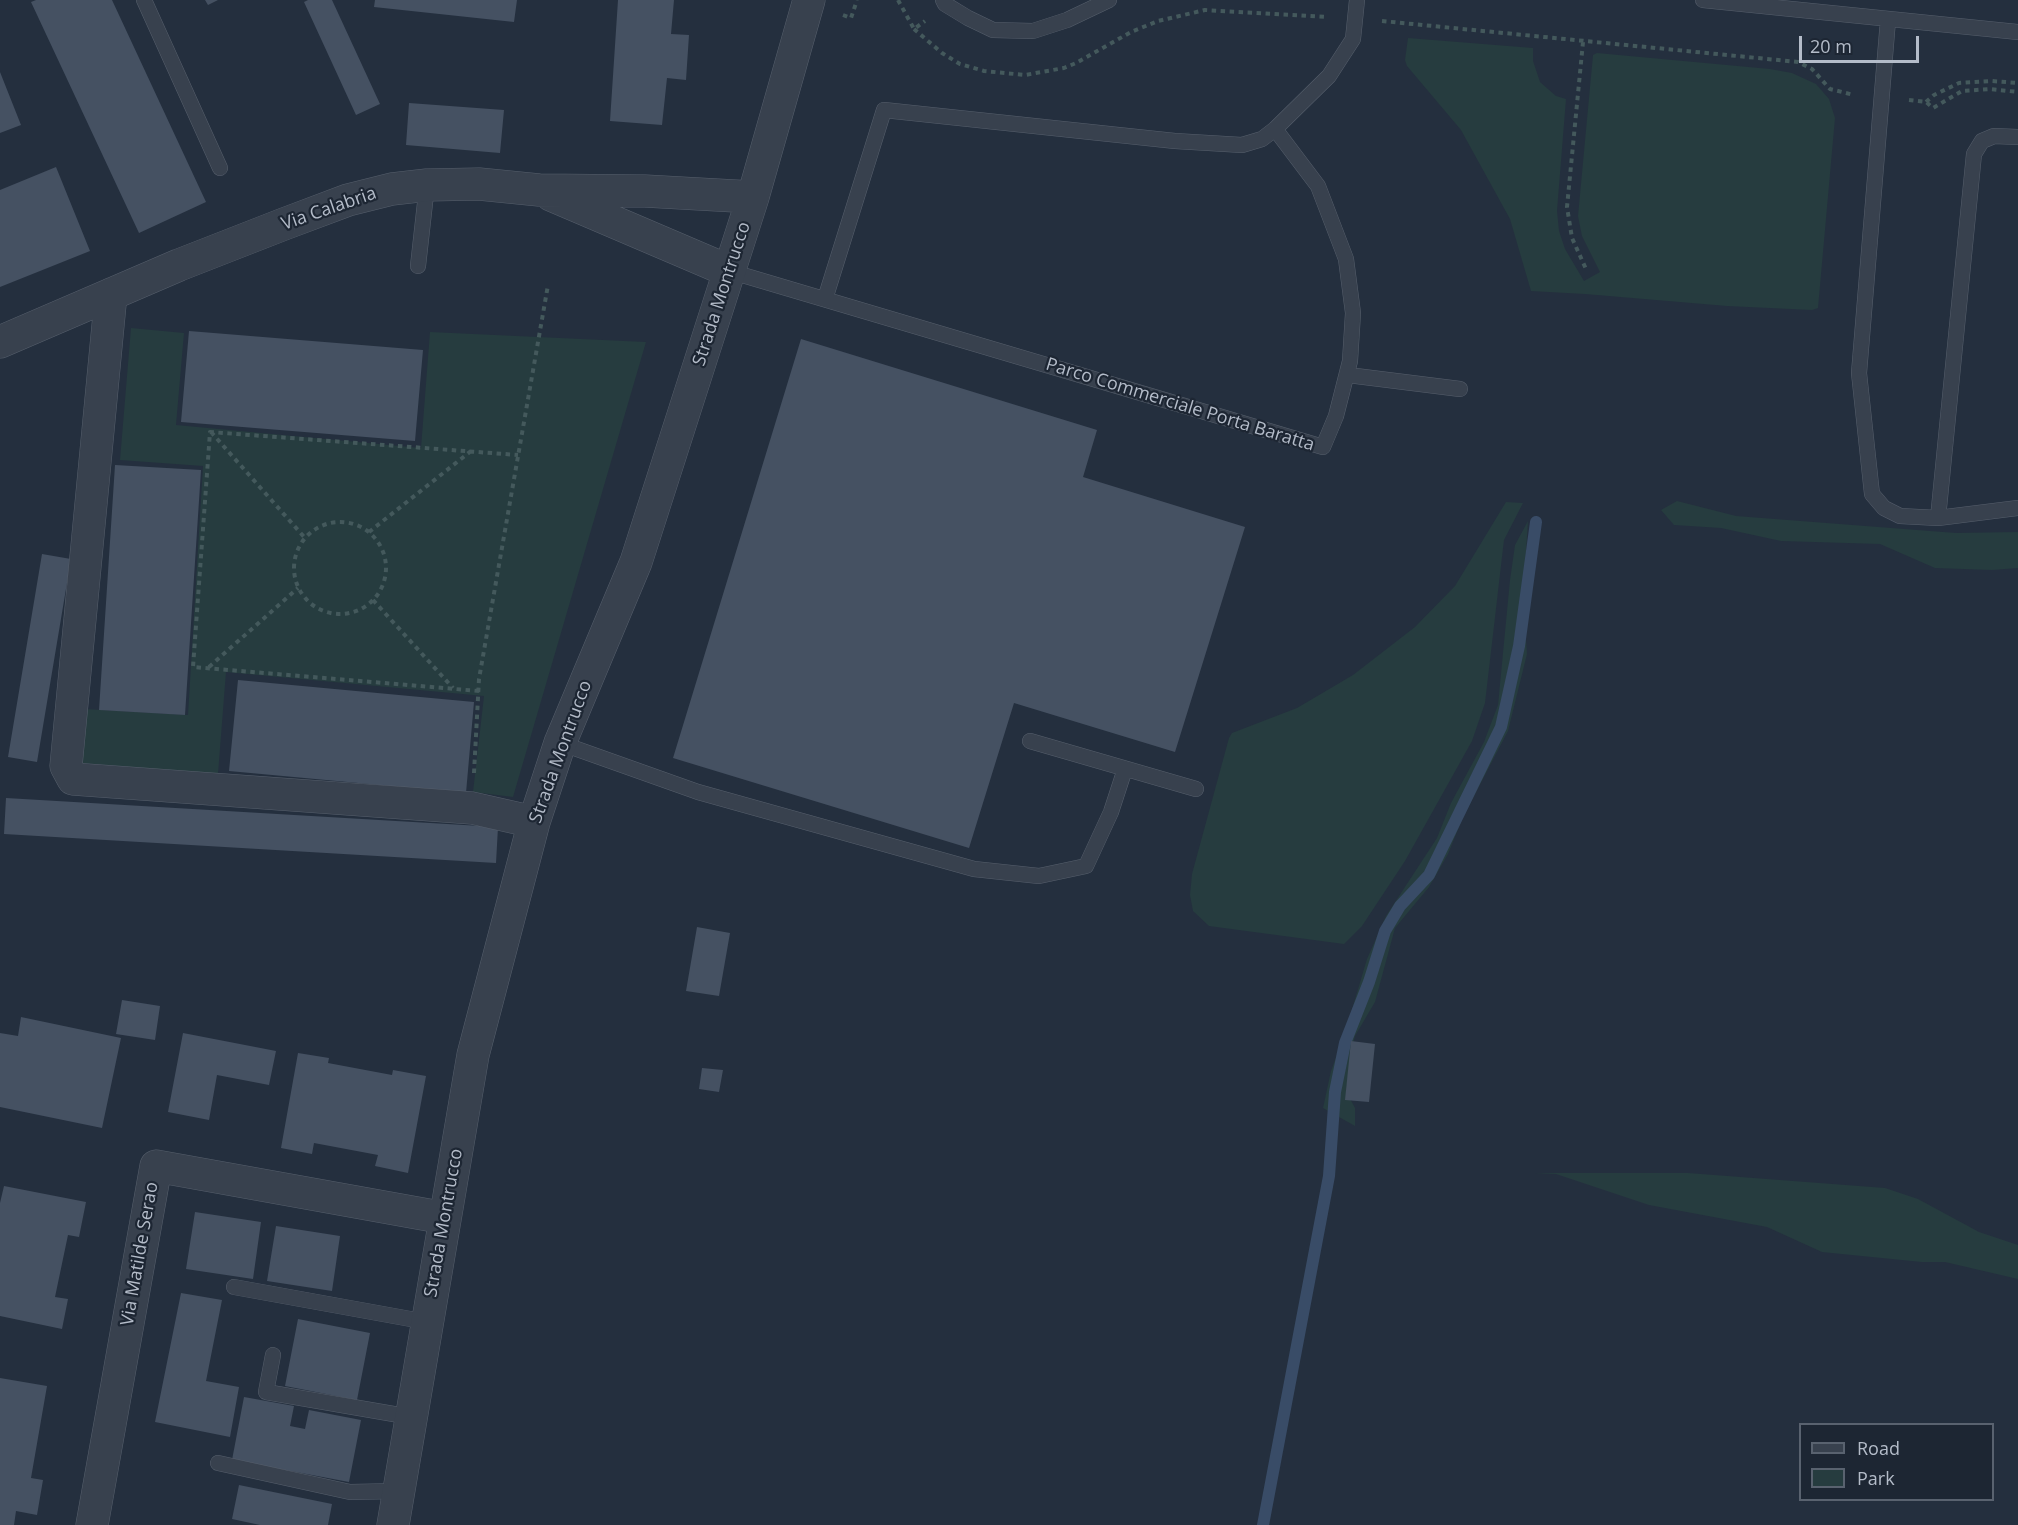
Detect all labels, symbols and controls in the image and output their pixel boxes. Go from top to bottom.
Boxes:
scale bar [1802,24,1922,62]
text: 20 m [1810,34,1852,58]
street label: Via Calabria [279,183,379,235]
street label: Strada Montrucco [689,219,755,369]
street label: Parco Commerciale Porta Baratta [1043,354,1317,456]
street label: Strada Montrucco [525,678,597,826]
street label: Strada Montrucco [420,1147,468,1299]
street label: Via Matilde Serao [117,1180,163,1328]
legend [1799,1423,1994,1501]
text: Road [1857,1436,1900,1460]
text: Park [1857,1466,1895,1490]

